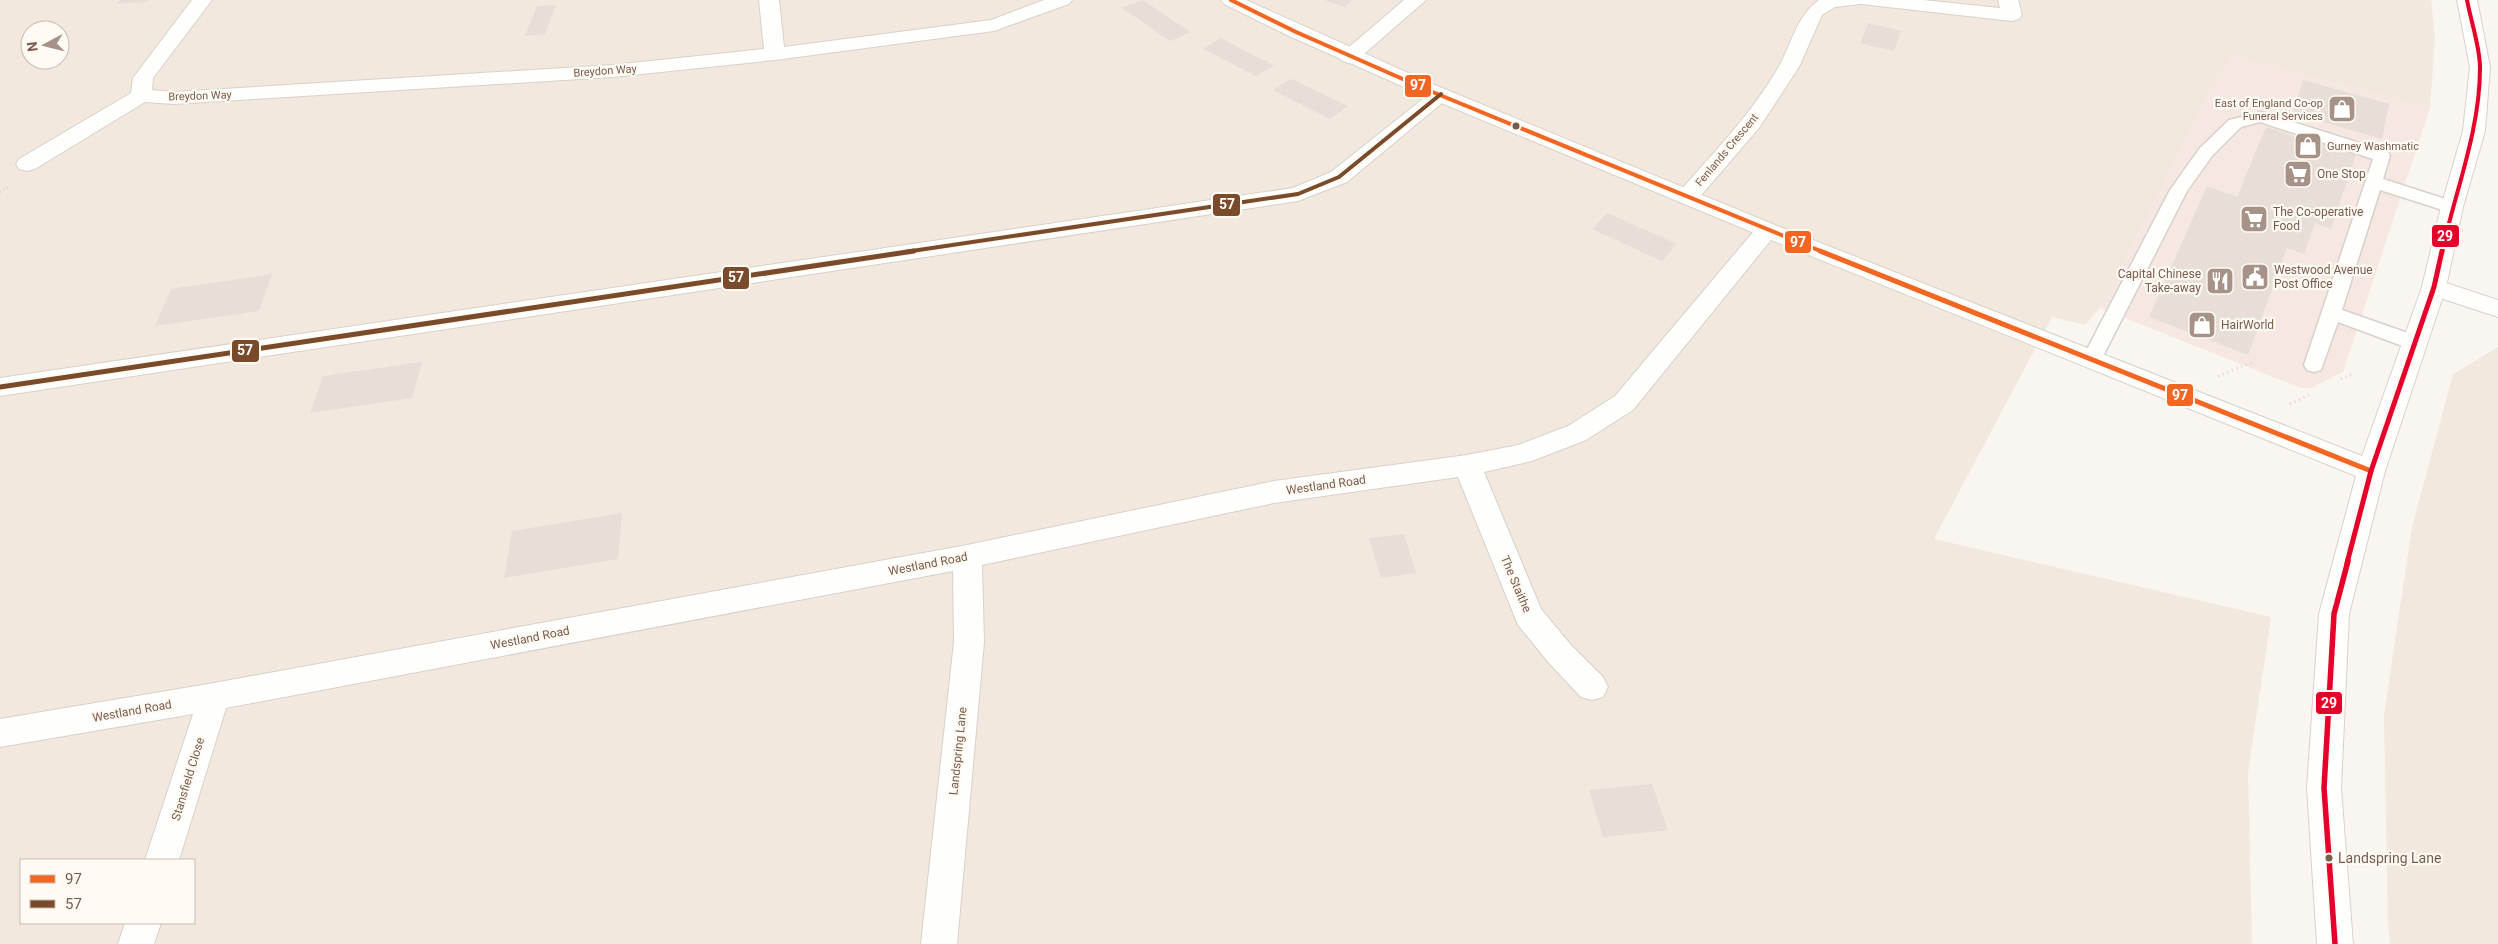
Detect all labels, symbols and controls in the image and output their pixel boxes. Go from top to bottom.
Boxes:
north arrow [20,20,70,70]
text: N [24,41,41,52]
street label: Breydon Way [573,62,638,80]
line badge: 97 [1404,74,1432,98]
text: 97 [1410,77,1426,93]
street label: Breydon Way [168,88,233,104]
shop icon: East of England Co-op Funeral Services [2327,94,2357,124]
place label: East of England Co-op Funeral Services [2215,97,2323,123]
street label: Fenlands Crescent [1693,111,1761,189]
unlabelled marker [1511,121,1521,131]
shop icon: Gurney Washmatic [2293,131,2323,161]
place label: Gurney Washmatic [2327,140,2419,153]
supermarket icon: One Stop [2283,159,2313,189]
place label: One Stop [2317,167,2366,181]
line badge: 57 [1212,193,1241,217]
text: 57 [1219,196,1235,212]
supermarket icon: The Co-operative Food [2239,204,2269,234]
place label: The Co-operative Food [2273,205,2363,233]
line badge: 29 [2431,224,2460,248]
text: 29 [2437,228,2453,244]
line badge: 97 [1784,230,1812,254]
text: 97 [1790,234,1806,250]
public building icon: Westwood Avenue Post Office [2240,262,2270,292]
place label: Westwood Avenue Post Office [2274,263,2373,291]
line badge: 57 [722,266,750,290]
restaurant icon: Capital Chinese Take-away [2205,266,2235,296]
place label: Capital Chinese Take-away [2118,267,2201,295]
text: 57 [728,269,744,285]
shop icon: HairWorld [2187,310,2217,340]
place label: HairWorld [2221,318,2274,332]
line badge: 57 [231,339,260,363]
text: 57 [237,342,253,358]
line badge: 97 [2166,383,2194,407]
text: 97 [2172,387,2188,403]
street label: Westland Road [1285,472,1367,498]
street label: Westland Road [887,549,969,579]
street label: The Staithe [1498,553,1534,615]
street label: Westland Road [489,623,571,653]
line badge: 29 [2315,691,2343,715]
text: 29 [2321,695,2337,711]
street label: Westland Road [91,697,173,725]
street label: Landspring Lane [946,706,970,796]
street label: Stansfield Close [169,736,207,822]
place label: Landspring Lane [2338,850,2441,866]
marker: Landspring Lane [2324,853,2334,863]
legend [20,859,195,924]
text: 97 [65,870,82,888]
text: 57 [65,895,82,913]

